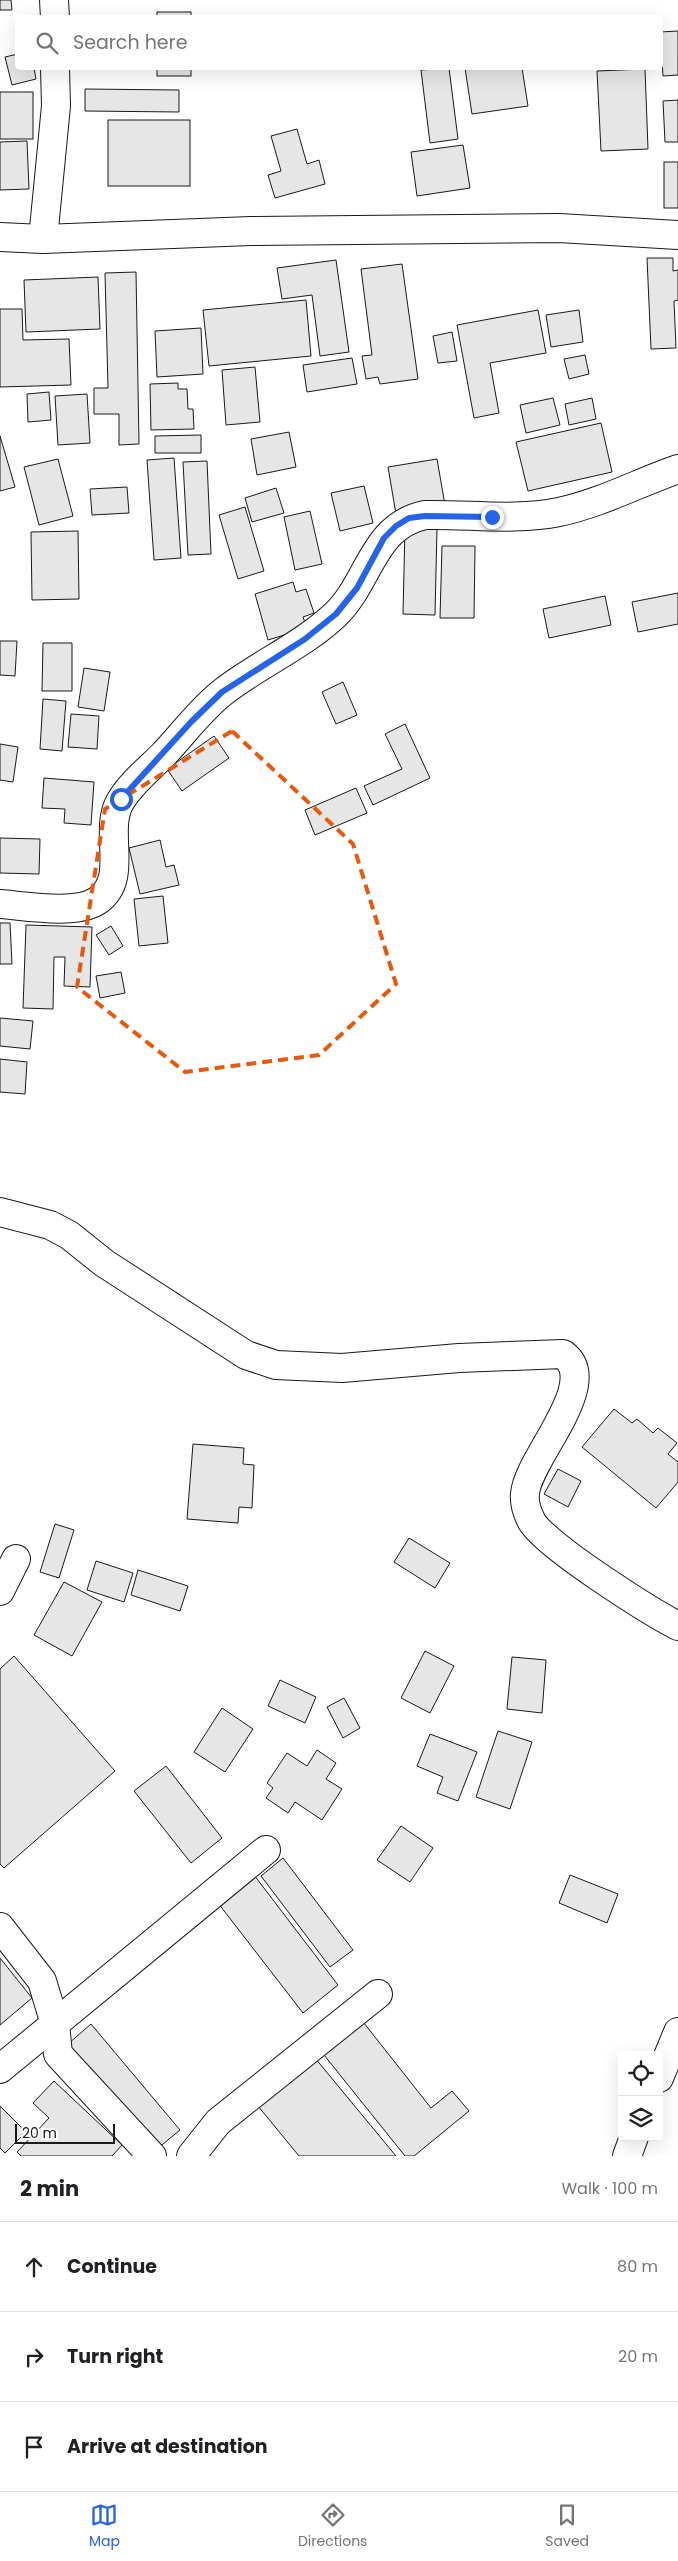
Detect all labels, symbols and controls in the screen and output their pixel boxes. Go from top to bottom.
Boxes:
search box [15,15,663,70]
icon: search [33,29,61,57]
text: Search here [73,29,187,56]
route end [481,506,504,529]
route start [110,788,133,811]
map controls [618,2051,663,2141]
button: locate [618,2051,663,2096]
button: layers [618,2096,663,2141]
scale bar [15,2121,115,2144]
text: 20 m [22,2123,57,2143]
text: 2 min [20,2174,79,2203]
text: Walk · 100 m [561,2177,658,2200]
icon: ahead [20,2253,48,2281]
text: Continue [67,2253,157,2280]
text: 80 m [617,2255,658,2278]
icon: right [20,2343,48,2371]
text: Turn right [67,2343,163,2370]
text: 20 m [618,2345,658,2368]
icon: arrive [20,2433,48,2461]
text: Arrive at destination [67,2433,268,2460]
tab: Map [89,2501,120,2552]
tab: Directions [298,2501,367,2552]
tab: Saved [545,2501,589,2552]

